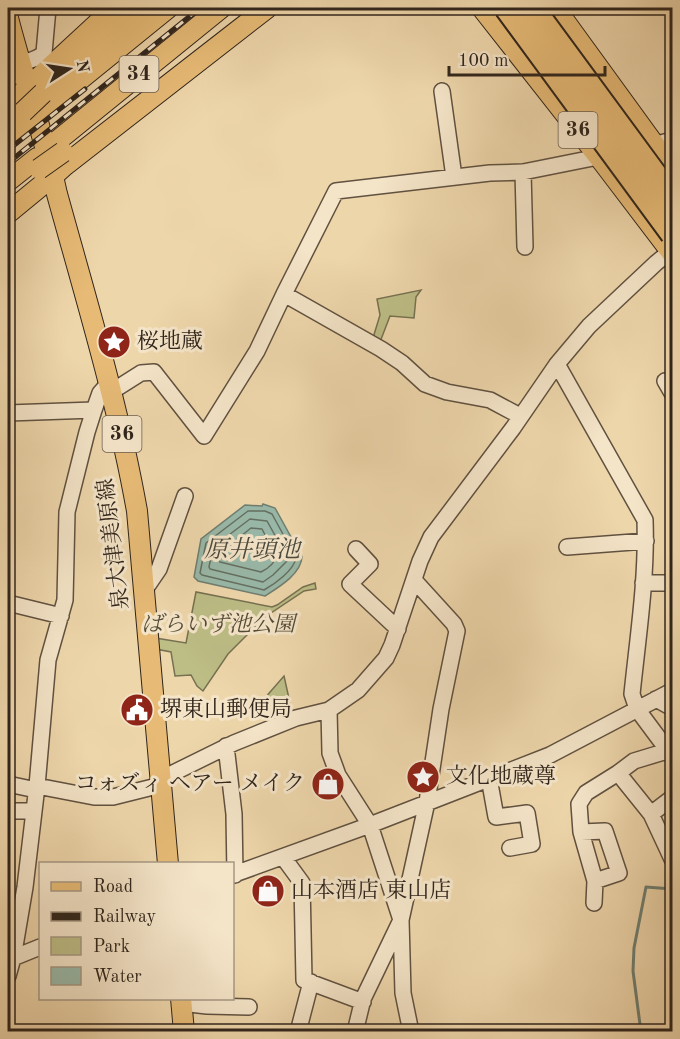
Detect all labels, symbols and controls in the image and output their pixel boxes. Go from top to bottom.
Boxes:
north arrow [39,39,99,99]
scale bar [449,39,605,77]
text: 100 m [458,52,509,70]
road number: 34 [120,56,158,92]
text: N [73,59,91,75]
road number: 36 [558,112,598,148]
place icon: 桜地蔵 [96,324,132,360]
place label: 桜地蔵 [137,329,203,353]
road number: 36 [102,416,142,452]
street label: 泉大津美原線 [93,477,133,611]
water label: 原井頭池 [204,536,303,563]
park label: ばらいず池公園 [141,612,298,636]
public building icon: 堺東山郵便局 [119,692,155,728]
place label: 堺東山郵便局 [160,697,292,721]
place icon: 文化地蔵尊 [405,759,441,795]
place label: 文化地蔵尊 [446,764,556,788]
shop icon: コォズィ ヘアー メイク [310,766,346,802]
place label: コォズィ ヘアー メイク [75,772,305,795]
legend [39,862,234,1000]
shop icon: 山本酒店 東山店 [250,873,286,909]
text: Road [93,878,133,896]
place label: 山本酒店 東山店 [291,878,451,902]
text: Railway [93,908,156,926]
text: Park [93,938,130,956]
text: Water [93,968,142,986]

